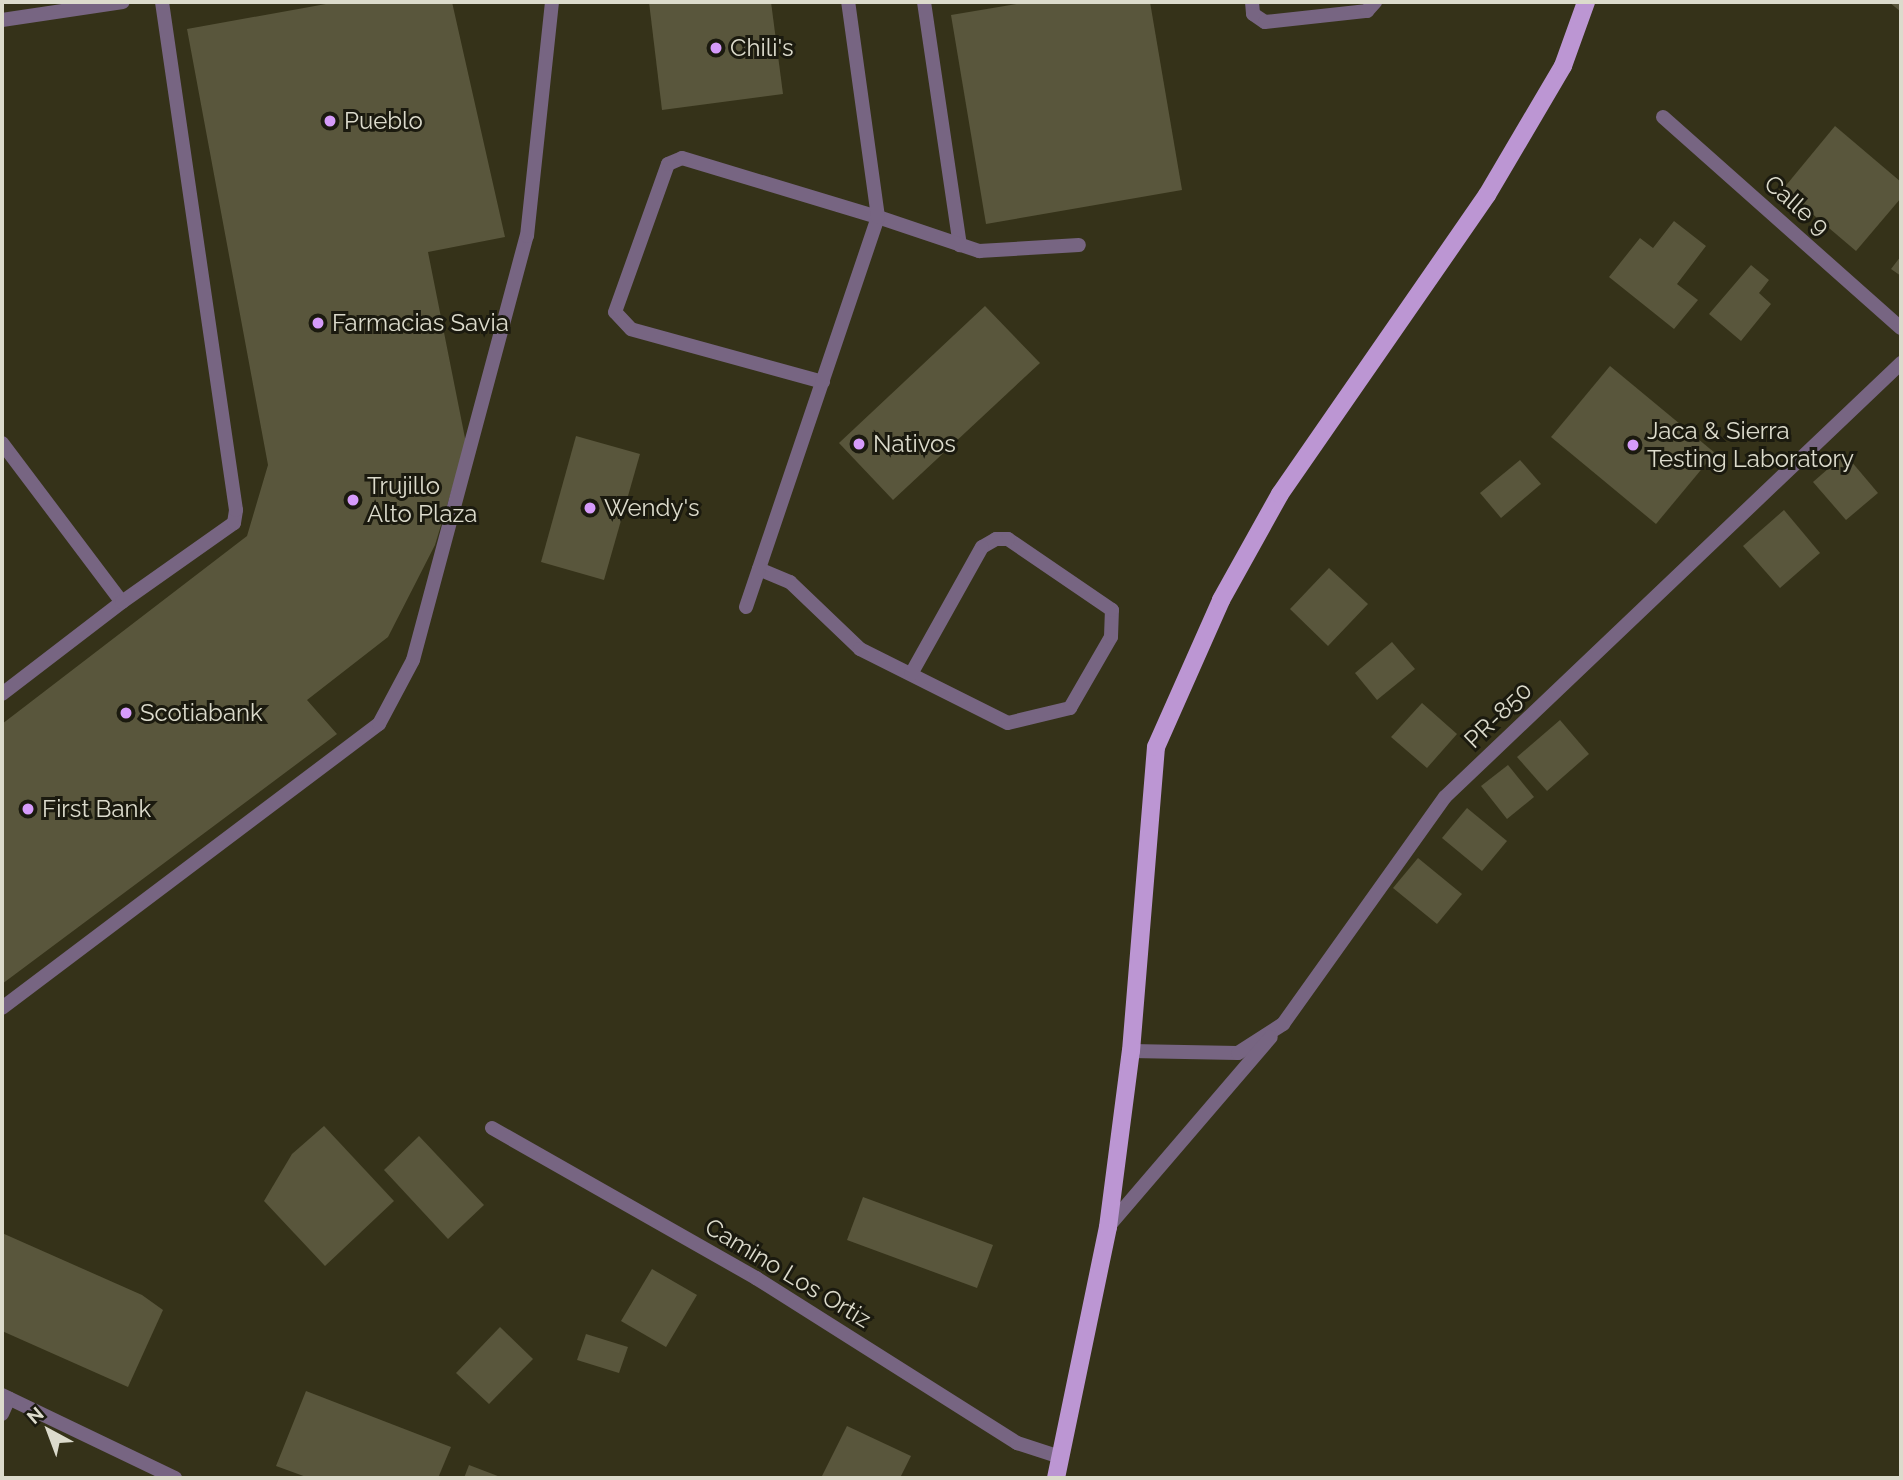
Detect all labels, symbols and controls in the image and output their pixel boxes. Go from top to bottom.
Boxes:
place label: Chili's [730,34,794,62]
marker: Chili's [708,40,724,56]
place label: Pueblo [344,107,423,135]
marker: Pueblo [322,113,338,129]
street label: Calle 9 [1759,169,1835,241]
place label: Farmacias Savia [332,309,509,337]
marker: Farmacias Savia [310,315,326,331]
place label: Jaca & Sierra Testing Laboratory [1647,417,1854,473]
place label: Nativos [873,430,956,458]
marker: Nativos [851,436,867,452]
marker: Jaca & Sierra Testing Laboratory [1625,437,1641,453]
place label: Trujillo Alto Plaza [367,472,477,528]
marker: Trujillo Alto Plaza [345,492,361,508]
place label: Wendy's [604,494,700,522]
marker: Wendy's [582,500,598,516]
street label: PR-850 [1458,676,1538,754]
place label: Scotiabank [140,699,263,727]
marker: Scotiabank [118,705,134,721]
place label: First Bank [42,795,151,823]
marker: First Bank [20,801,36,817]
street label: Camino Los Ortiz [700,1212,876,1334]
north arrow [14,1396,84,1466]
text: N [23,1402,48,1428]

